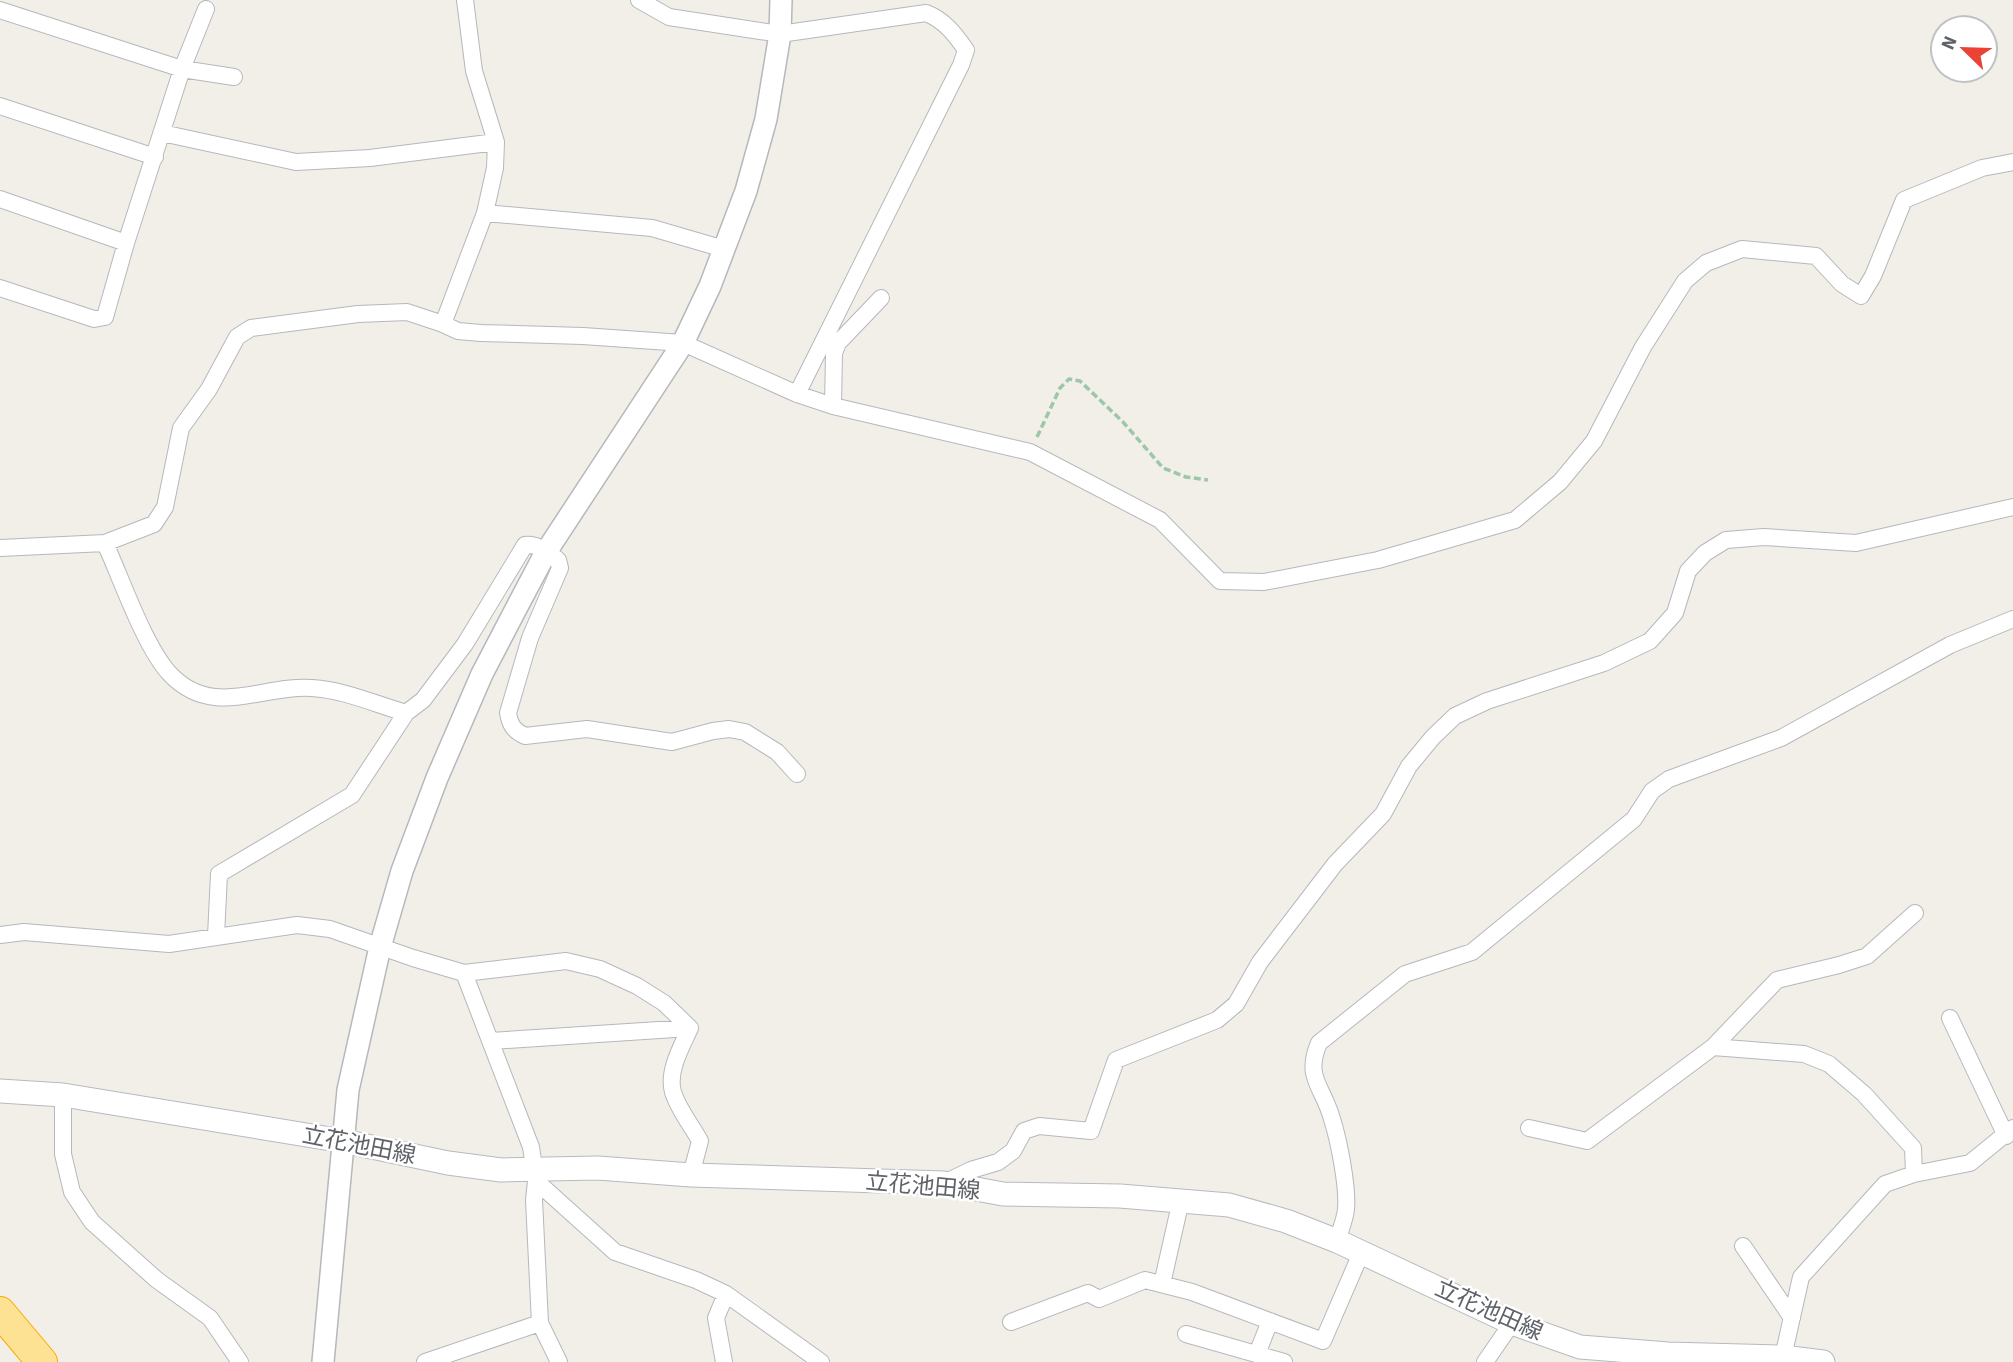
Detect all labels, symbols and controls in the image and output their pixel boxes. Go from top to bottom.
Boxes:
north arrow [1929,14,1999,84]
text: N [1935,32,1965,54]
street label: 立花池田線 [299,1118,419,1172]
street label: 立花池田線 [864,1165,982,1207]
street label: 立花池田線 [1430,1272,1548,1348]

